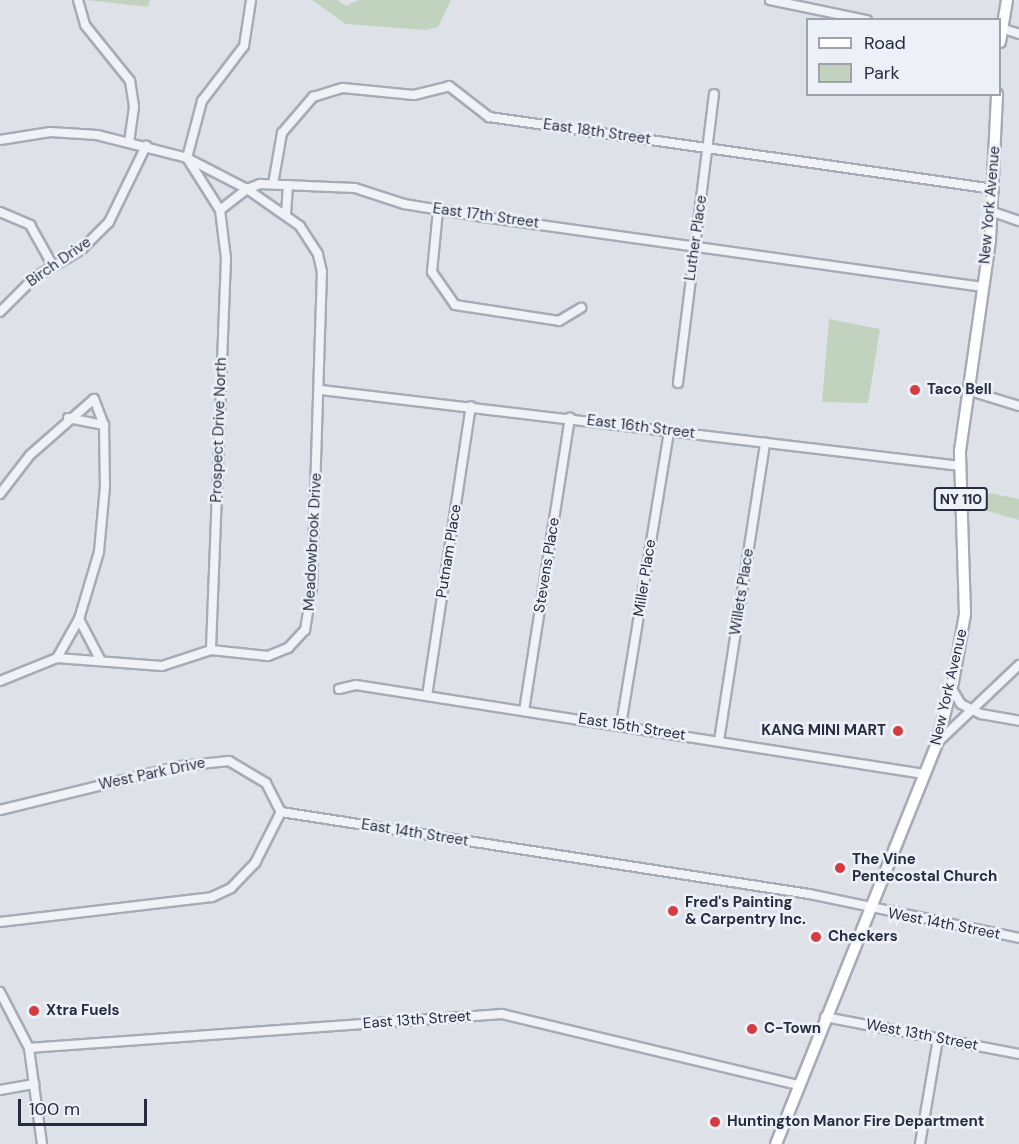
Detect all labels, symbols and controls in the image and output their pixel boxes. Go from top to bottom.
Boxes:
legend [806,18,1001,96]
text: Road [864,31,906,55]
text: Park [864,61,900,85]
street label: East 18th Street [542,116,652,148]
street label: New York Avenue [976,145,1004,265]
street label: Luther Place [681,194,711,282]
street label: East 17th Street [432,200,540,232]
street label: Birch Drive [23,233,95,291]
street label: Prospect Drive North [207,357,231,503]
place label: Taco Bell [927,381,992,399]
marker: Taco Bell [908,383,922,397]
street label: East 16th Street [586,411,696,443]
street label: Meadowbrook Drive [300,472,326,612]
road number: NY 110 [932,488,990,510]
street label: Putnam Place [433,503,465,599]
street label: Stevens Place [531,516,563,614]
street label: Miller Place [630,538,660,618]
street label: Willets Place [726,547,758,637]
street label: New York Avenue [927,627,971,747]
street label: East 15th Street [577,710,687,744]
place label: KANG MINI MART [761,722,886,740]
marker: KANG MINI MART [891,724,905,738]
street label: West Park Drive [97,754,207,794]
street label: East 14th Street [360,816,470,850]
place label: The Vine Pentecostal Church [852,850,997,885]
marker: The Vine Pentecostal Church [833,861,847,875]
place label: Fred's Painting & Carpentry Inc. [685,893,806,928]
marker: Fred's Painting & Carpentry Inc. [666,904,680,918]
street label: West 14th Street [886,904,1002,944]
place label: Checkers [828,928,898,946]
marker: Checkers [809,930,823,944]
place label: Xtra Fuels [46,1002,120,1020]
marker: Xtra Fuels [27,1004,41,1018]
street label: East 13th Street [362,1007,472,1033]
street label: West 13th Street [864,1015,980,1055]
place label: C-Town [764,1020,821,1038]
marker: C-Town [745,1022,759,1036]
scale bar [21,1087,150,1125]
text: 100 m [29,1097,80,1121]
place label: Huntington Manor Fire Department [727,1113,984,1131]
marker: Huntington Manor Fire Department [708,1115,722,1129]

